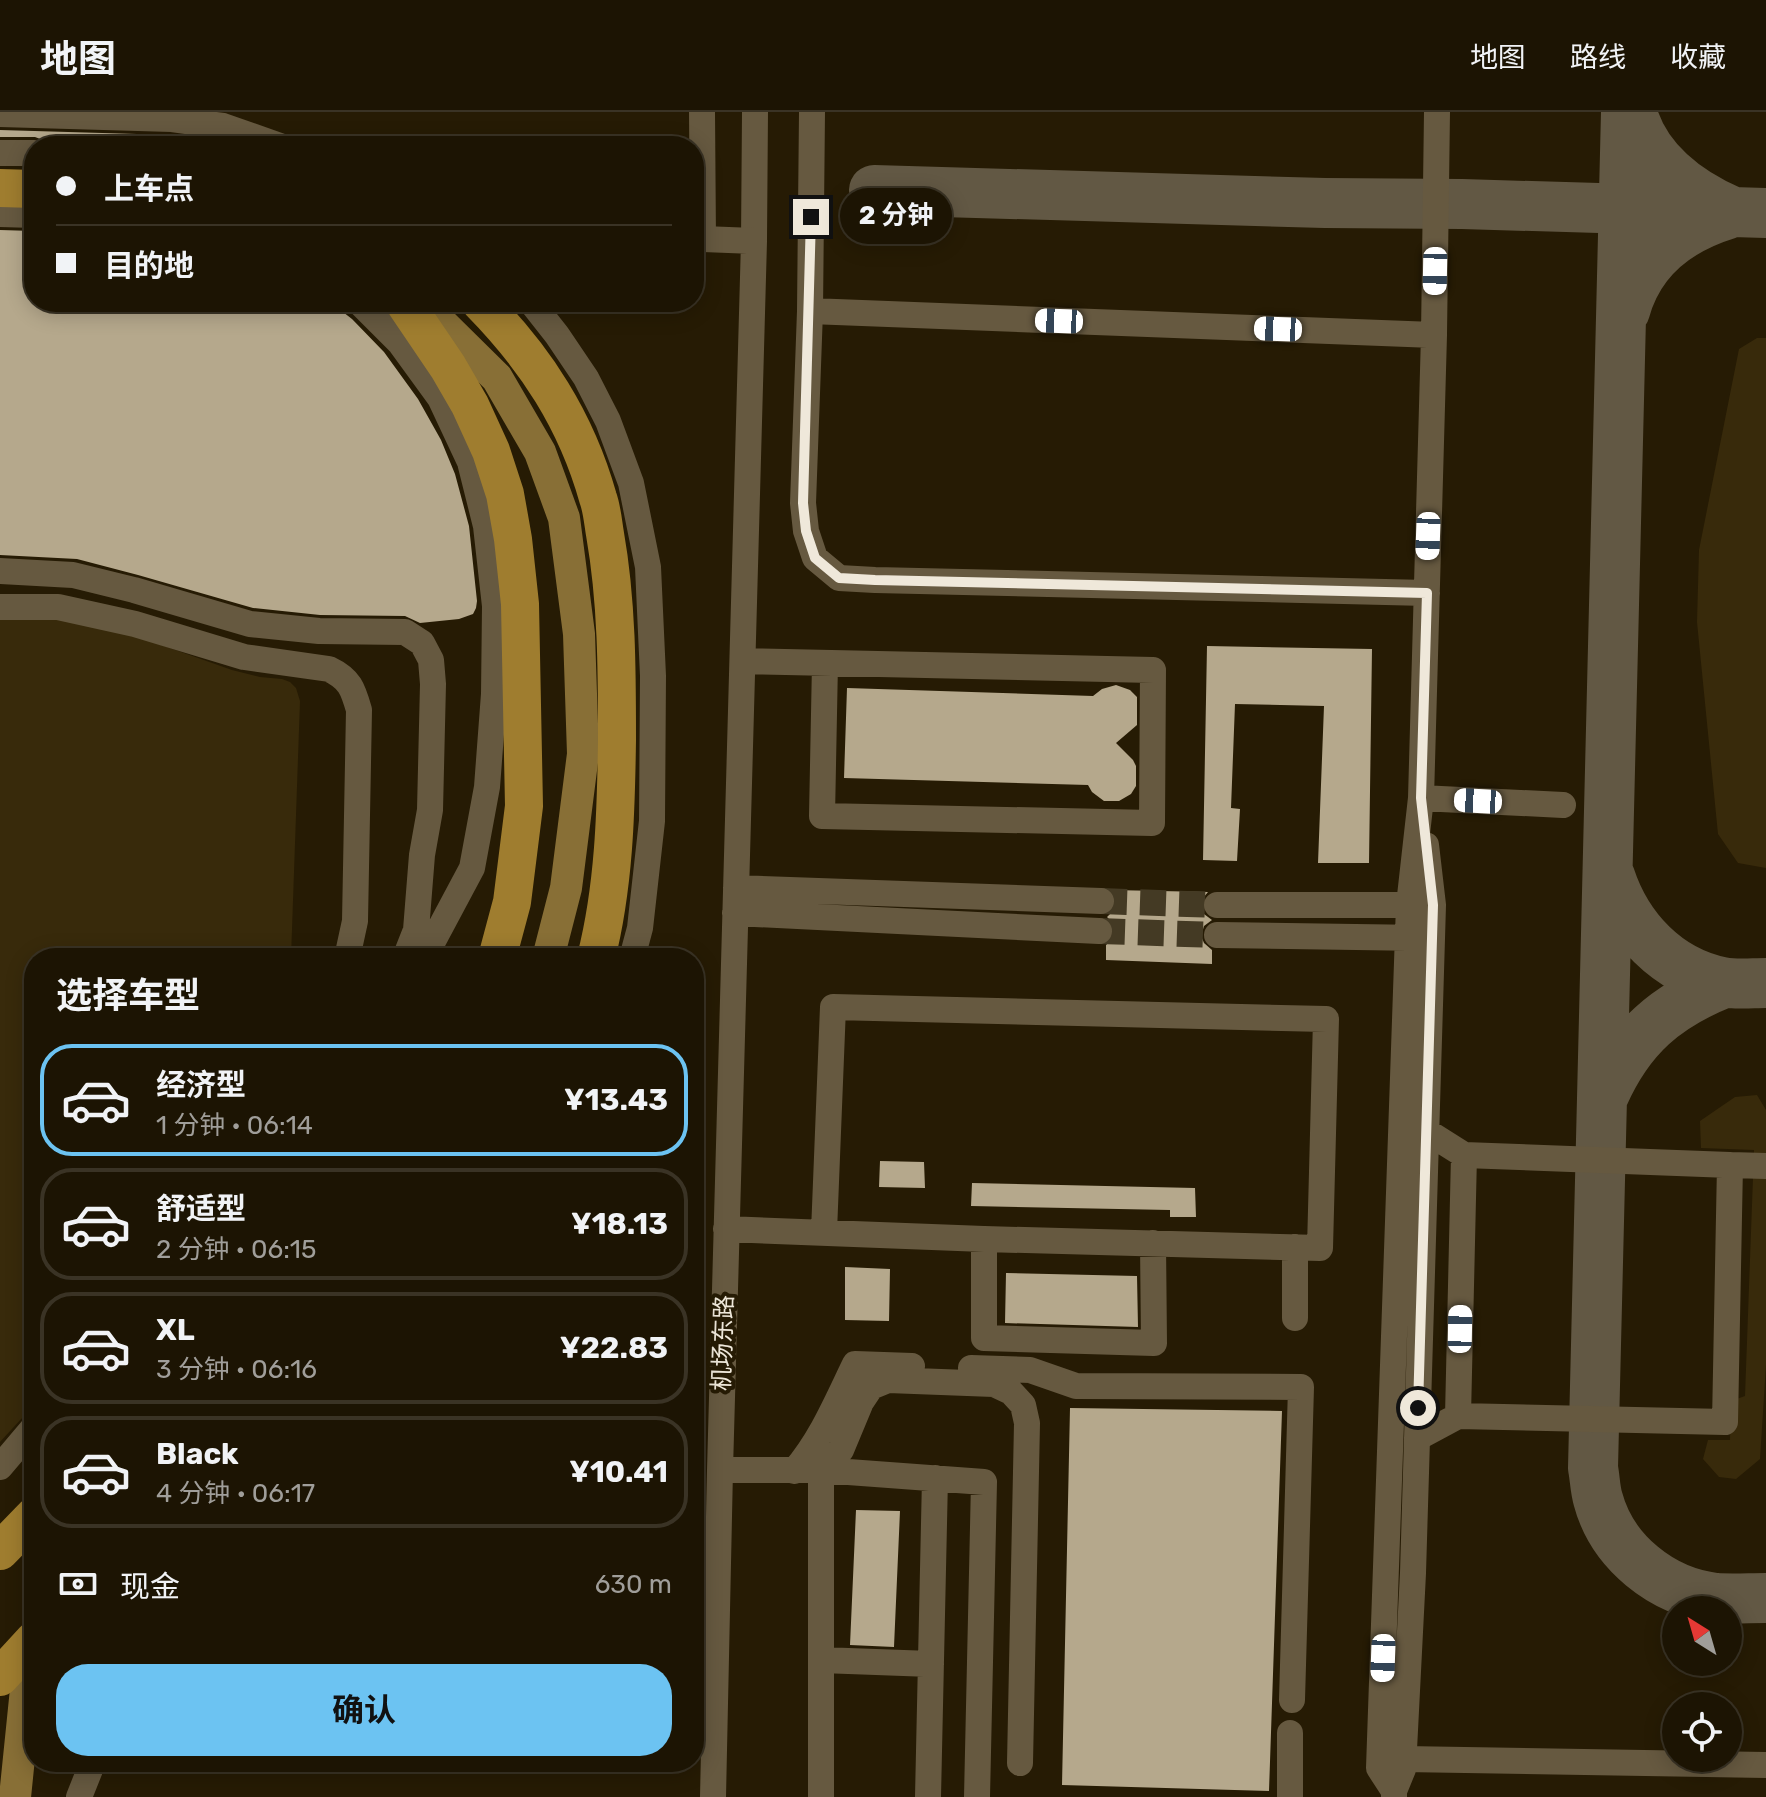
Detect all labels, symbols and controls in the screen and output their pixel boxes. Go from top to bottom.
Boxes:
text: 地图 [40,36,116,82]
text: 地图 [1470,41,1526,74]
text: 路线 [1570,41,1626,74]
text: 收藏 [1670,41,1726,74]
text: 上车点 [104,171,194,207]
callout: 2 分钟 [839,189,951,245]
route end [793,199,829,235]
text: 2 分钟 [859,200,933,231]
car [1423,247,1447,295]
text: 目的地 [104,248,194,284]
car [1035,308,1083,334]
car [1254,316,1302,342]
car [1415,512,1441,560]
car [1453,788,1503,814]
text: 选择车型 [56,974,200,1017]
icon: car [60,1064,132,1136]
text: 经济型 [156,1067,246,1103]
text: ¥13.43 [564,1082,668,1118]
text: 1 分钟 · 06:14 [156,1110,313,1141]
icon: car [60,1188,132,1260]
text: 舒适型 [156,1191,246,1227]
text: ¥18.13 [571,1206,668,1242]
text: 2 分钟 · 06:15 [156,1234,316,1265]
street label: 机场东路 [707,1295,739,1391]
car [1448,1305,1472,1353]
icon: car [60,1312,132,1384]
text: XL [156,1312,195,1348]
text: ¥22.83 [560,1330,668,1366]
text: 3 分钟 · 06:16 [156,1354,317,1385]
route start [1400,1390,1436,1426]
icon: car [60,1436,132,1508]
text: Black [156,1436,239,1472]
text: ¥10.41 [569,1454,668,1490]
text: 4 分钟 · 06:17 [156,1478,315,1509]
icon: cash [56,1562,100,1606]
text: 现金 [120,1569,180,1605]
text: 630 m [595,1569,672,1600]
north arrow [1662,1596,1742,1676]
map controls [1662,1596,1742,1772]
car [1370,1634,1396,1682]
button: 确认 [56,1664,672,1756]
button: locate [1662,1692,1742,1772]

